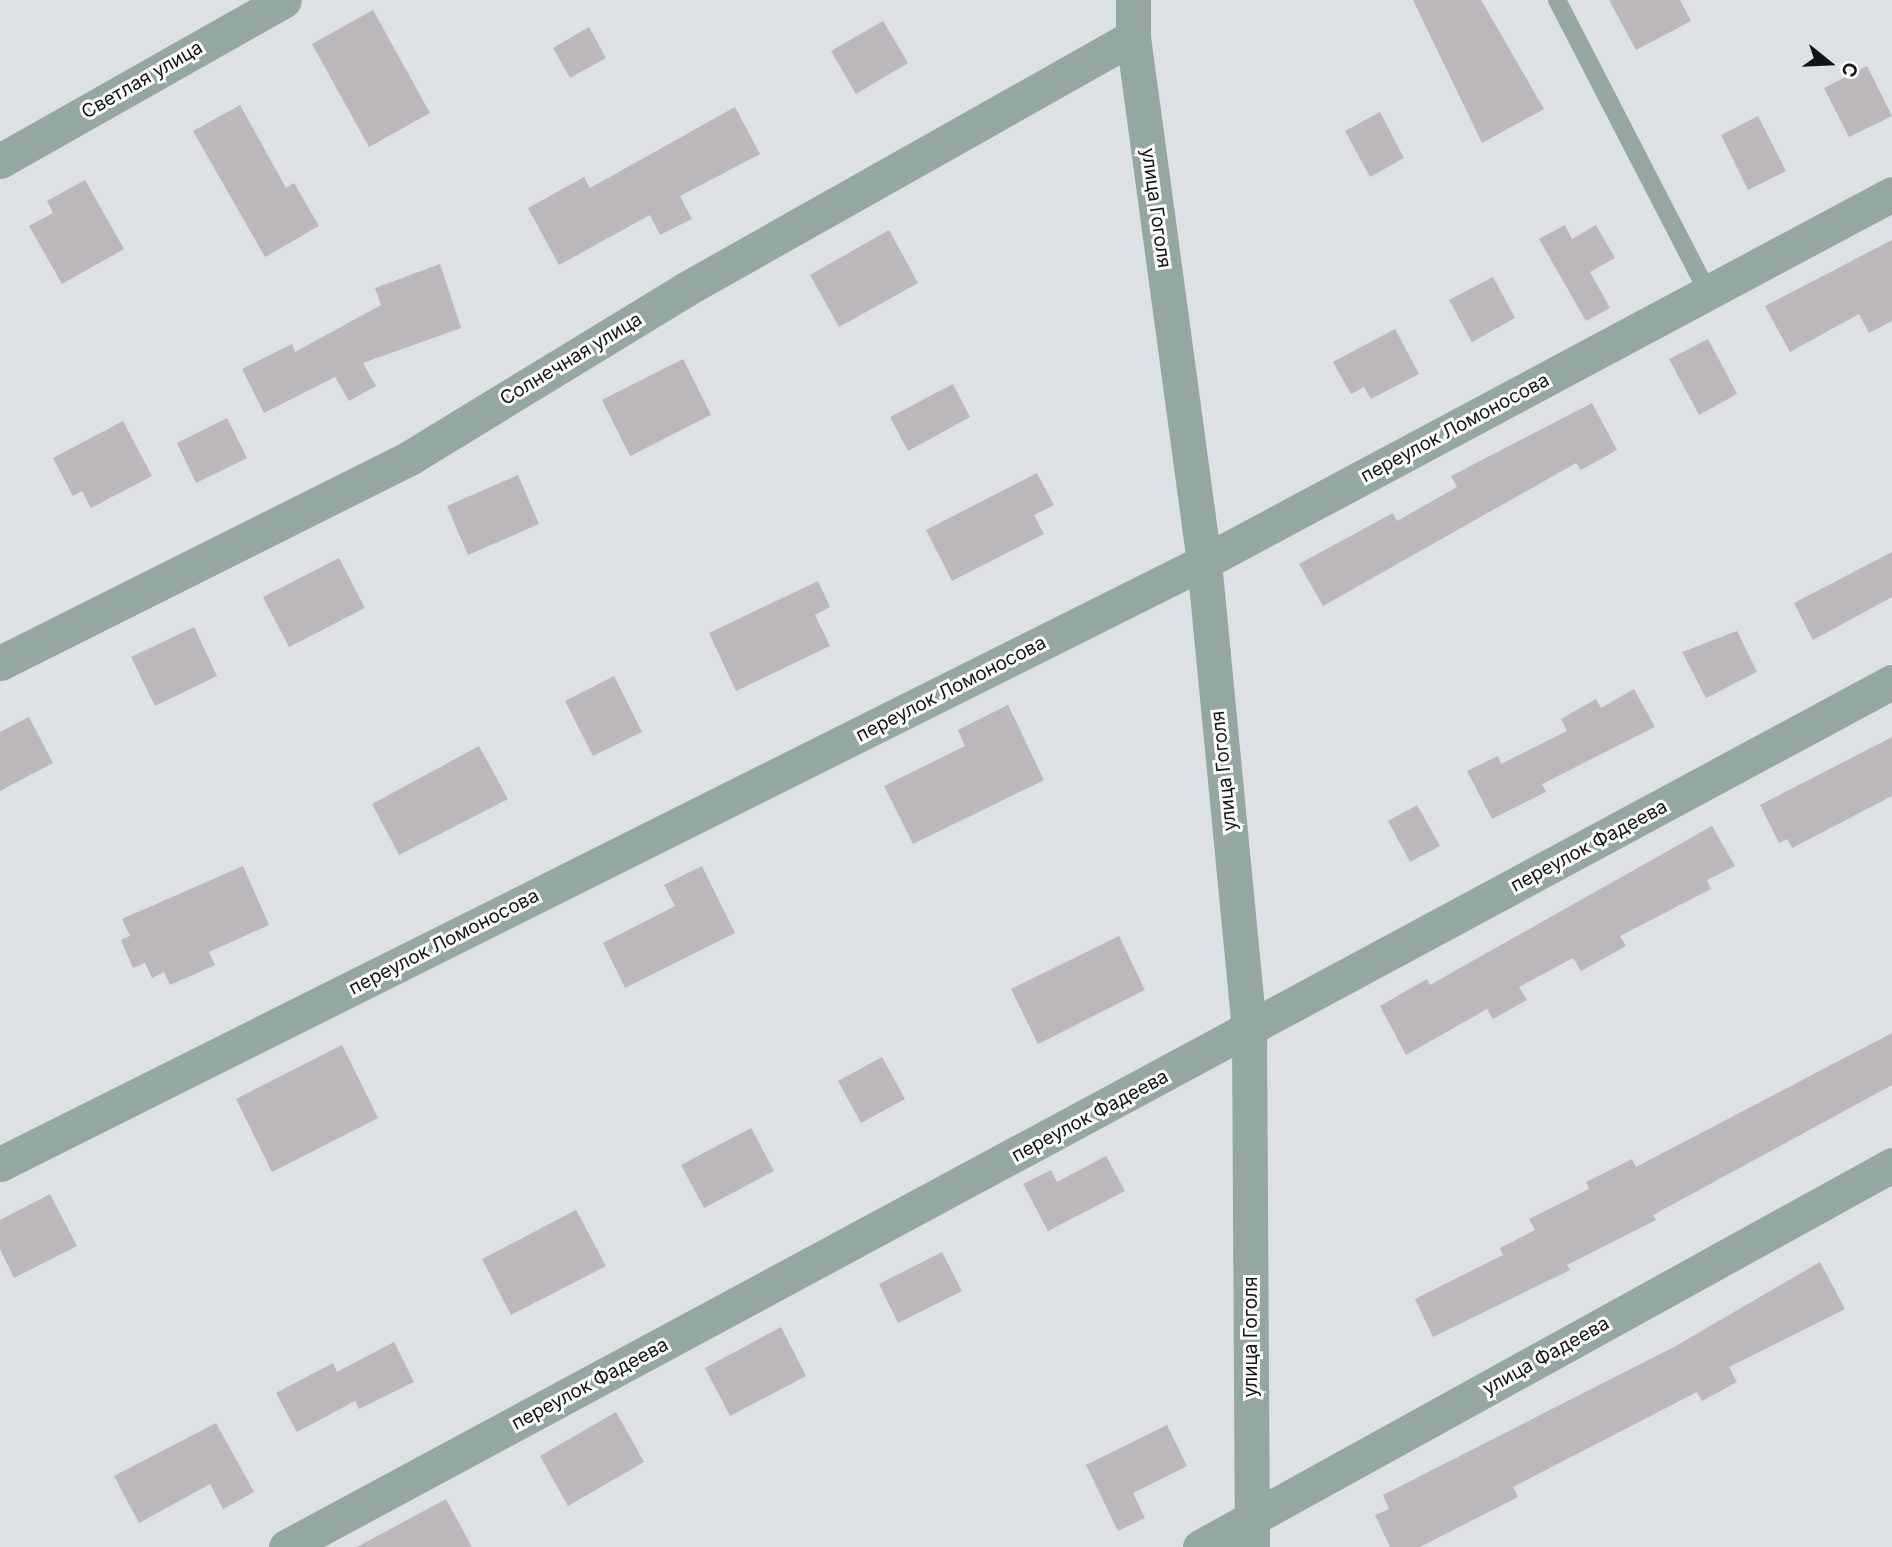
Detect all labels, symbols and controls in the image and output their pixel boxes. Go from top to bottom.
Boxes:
north arrow [1794,28,1864,98]
street label: Светлая улица [77,36,207,124]
text: С [1836,59,1863,80]
street label: улица Гоголя [1136,146,1176,270]
street label: Солнечная улица [496,308,646,410]
street label: переулок Ломоносова [1357,369,1553,487]
street label: переулок Ломоносова [852,631,1050,747]
street label: улица Гоголя [1206,710,1242,832]
street label: переулок Фадеева [1507,795,1671,897]
street label: переулок Ломоносова [345,884,543,1000]
street label: переулок Фадеева [1008,1065,1172,1167]
street label: улица Гоголя [1240,1276,1262,1398]
street label: улица Фадеева [1479,1312,1613,1400]
street label: переулок Фадеева [508,1333,672,1435]

